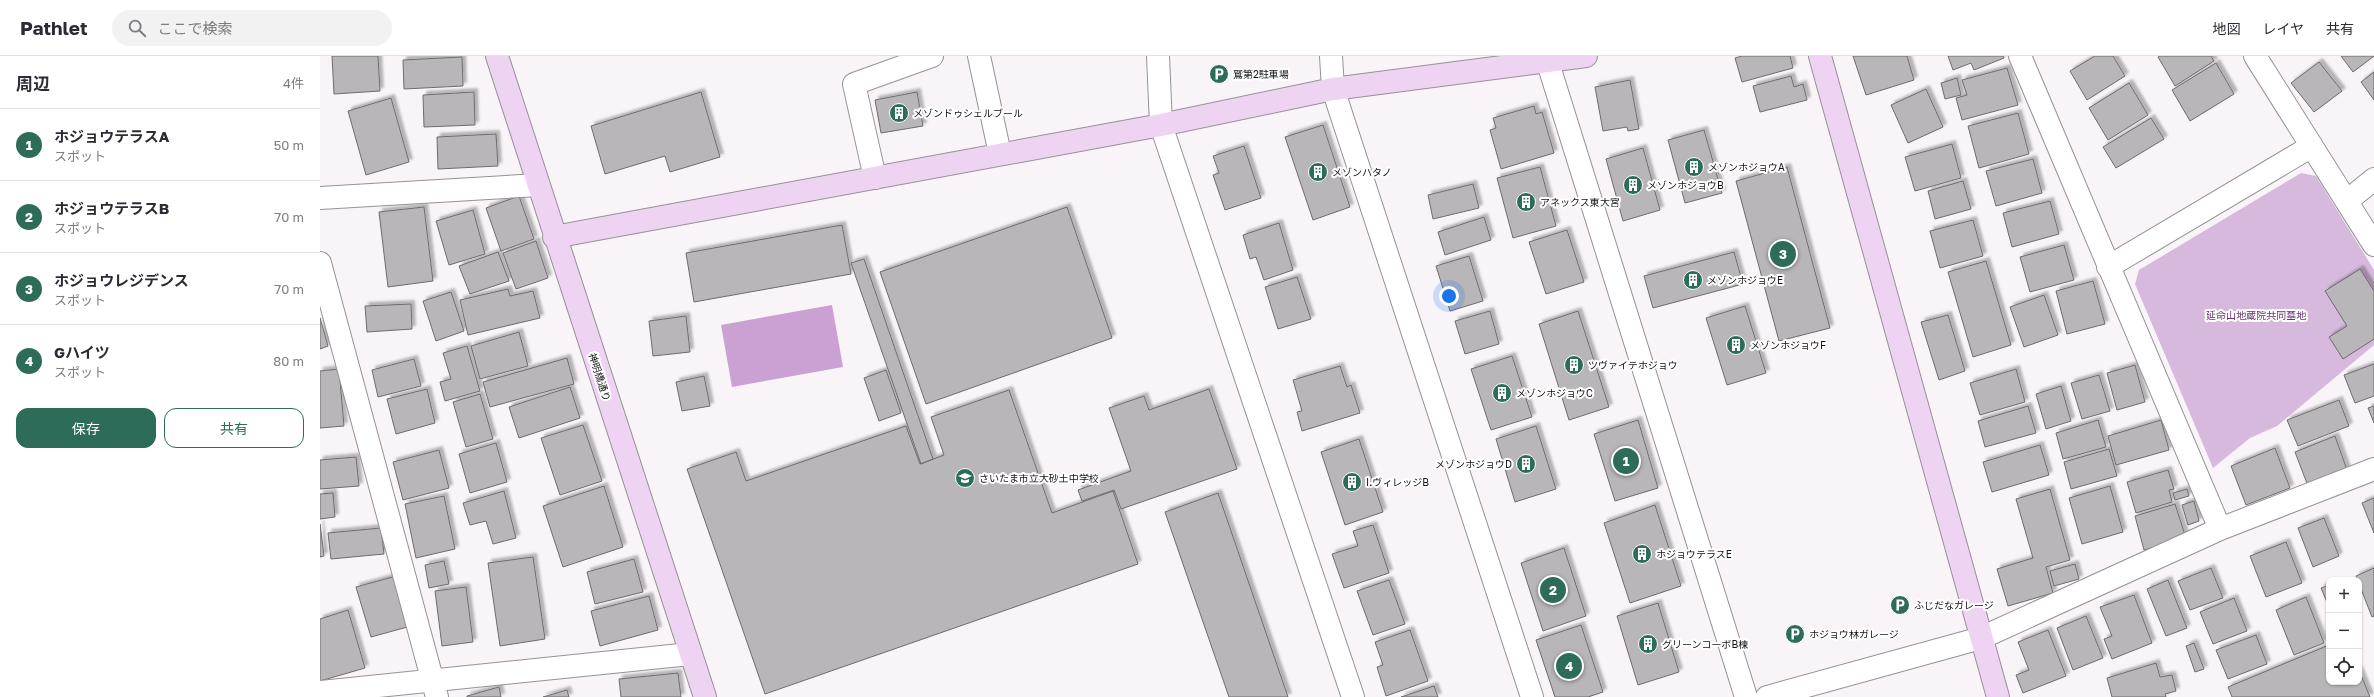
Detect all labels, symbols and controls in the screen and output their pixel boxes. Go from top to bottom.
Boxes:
search box [112,10,392,46]
text: Pathlet [20,16,88,39]
icon: search [126,17,148,39]
text: ここで検索 [158,19,233,37]
text: 地図 [2212,20,2240,37]
text: レイヤ [2262,20,2304,37]
text: 共有 [2326,20,2354,37]
parking icon: 鷲第2駐車場 [1208,63,1230,85]
place label: 鷲第2駐車場 [1233,68,1289,80]
text: 周辺 [16,73,50,94]
text: 4件 [283,75,304,91]
building icon: メゾンドゥシェルブール [888,102,910,124]
place label: メゾンドゥシェルブール [913,107,1023,119]
text: ホジョウテラスA [54,127,169,145]
text: 1 [26,137,32,153]
text: 50 m [274,137,304,153]
text: スポット [54,148,106,164]
building icon: メゾンホジョウA [1683,156,1705,178]
building icon: メゾンハタノ [1307,161,1329,183]
place label: メゾンホジョウA [1708,161,1785,173]
place label: メゾンハタノ [1332,166,1392,178]
building icon: メゾンホジョウB [1622,174,1644,196]
place label: メゾンホジョウB [1647,179,1724,191]
building icon: アネックス東大宮 [1515,191,1537,213]
place label: アネックス東大宮 [1540,196,1620,208]
text: ホジョウテラスB [54,199,169,217]
text: 2 [25,209,33,225]
text: 70 m [274,209,304,225]
text: スポット [54,220,106,236]
pin: 3 [1770,239,1796,269]
building icon: メゾンホジョウE [1682,269,1704,291]
text: ホジョウレジデンス [54,271,189,289]
place label: メゾンホジョウE [1707,274,1783,286]
text: 3 [25,281,33,297]
text: 70 m [274,281,304,297]
your location [1439,286,1459,306]
text: スポット [54,292,106,308]
park label: 延命山地蔵院共同墓地 [2206,309,2307,321]
building icon: メゾンホジョウF [1725,334,1747,356]
place label: メゾンホジョウF [1750,339,1826,351]
text: Gハイツ [54,343,110,361]
street label: 神明橋通り [587,351,613,403]
text: 4 [25,353,33,369]
text: 80 m [273,353,304,369]
building icon: ツヴァイテホジョウ [1563,354,1585,376]
place label: ツヴァイテホジョウ [1588,359,1678,371]
text: スポット [54,364,106,380]
building icon: メゾンホジョウC [1491,382,1513,404]
place label: メゾンホジョウC [1516,387,1593,399]
button: 保存 [16,408,156,448]
button: 共有 [164,408,304,448]
pin: 1 [1613,446,1639,476]
building icon: メゾンホジョウD [1515,453,1537,475]
place label: メゾンホジョウD [1435,458,1512,470]
school or university icon: さいたま市立大砂土中学校 [954,467,976,489]
building icon: I.ヴィレッジB [1341,471,1363,493]
place label: さいたま市立大砂土中学校 [979,472,1099,484]
place label: I.ヴィレッジB [1366,476,1429,488]
building icon: ホジョウテラスE [1631,543,1653,565]
place label: ホジョウテラスE [1656,548,1732,560]
pin: 2 [1540,575,1566,605]
map controls [2326,577,2362,685]
button: + [2326,577,2362,613]
parking icon: ふじだなガレージ [1889,594,1911,616]
place label: ふじだなガレージ [1914,599,1994,611]
button: − [2326,613,2362,649]
parking icon: ホジョウ林ガレージ [1784,623,1806,645]
place label: ホジョウ林ガレージ [1809,628,1899,640]
building icon: グリーンコーポB棟 [1637,633,1659,655]
place label: グリーンコーポB棟 [1662,638,1748,650]
button: locate [2326,649,2362,685]
pin: 4 [1556,651,1582,681]

